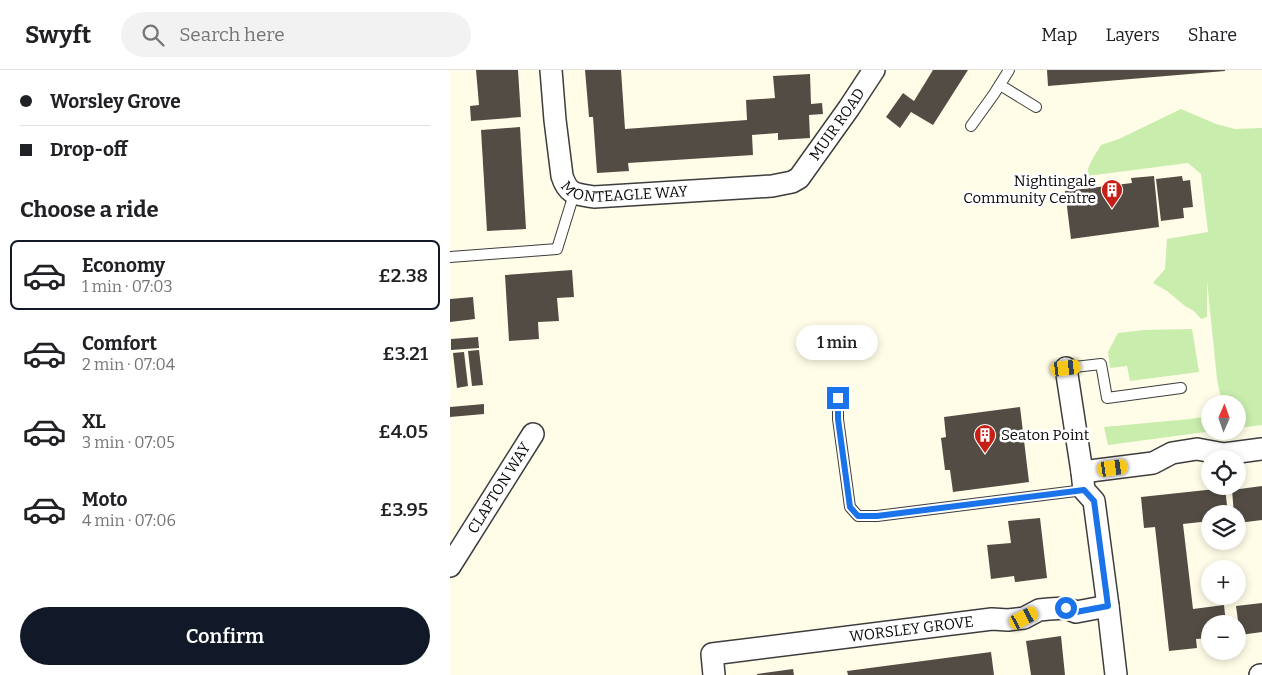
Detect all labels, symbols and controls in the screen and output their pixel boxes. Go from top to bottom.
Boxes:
search box [121,12,471,57]
text: Swyft [25,21,91,49]
icon: search [139,21,167,49]
text: Search here [179,23,285,46]
text: Map [1041,24,1077,46]
text: Layers [1105,24,1160,46]
text: Share [1188,24,1237,46]
street label: MUIR ROAD [806,85,869,164]
text: Worsley Grove [50,90,181,113]
text: Drop-off [50,138,128,161]
place label: Nightingale Community Centre [963,172,1096,207]
street label: MONTEAGLE WAY [557,177,689,206]
building icon: Nightingale Community Centre [1100,178,1124,209]
text: Choose a ride [20,196,159,223]
icon: car [22,253,67,298]
text: Economy [82,254,165,277]
text: £2.38 [378,264,428,287]
text: 1 min · 07:03 [82,277,173,296]
callout: 1 min [797,325,879,360]
icon: car [22,331,67,376]
text: Comfort [82,332,157,355]
text: 1 min [817,333,857,352]
text: £3.21 [382,342,428,365]
text: 2 min · 07:04 [82,355,175,374]
car [1050,359,1081,377]
route end [827,387,849,409]
north arrow [1201,395,1246,440]
map controls [1201,395,1246,660]
icon: car [22,409,67,454]
text: XL [82,410,106,433]
text: £4.05 [378,420,428,443]
building icon: Seaton Point [973,423,997,454]
place label: Seaton Point [1001,426,1090,444]
text: 3 min · 07:05 [82,433,175,452]
street label: CLAPTON WAY [464,439,535,537]
button: locate [1201,450,1246,495]
car [1097,458,1128,478]
icon: car [22,487,67,532]
text: Moto [82,488,128,511]
text: £3.95 [380,498,428,521]
button: layers [1201,505,1246,550]
text: 4 min · 07:06 [82,511,176,530]
button: + [1201,560,1246,605]
route start [1055,597,1077,619]
car [1007,605,1040,631]
button: Confirm [20,607,430,665]
street label: WORSLEY GROVE [848,612,975,646]
button: − [1201,615,1246,660]

